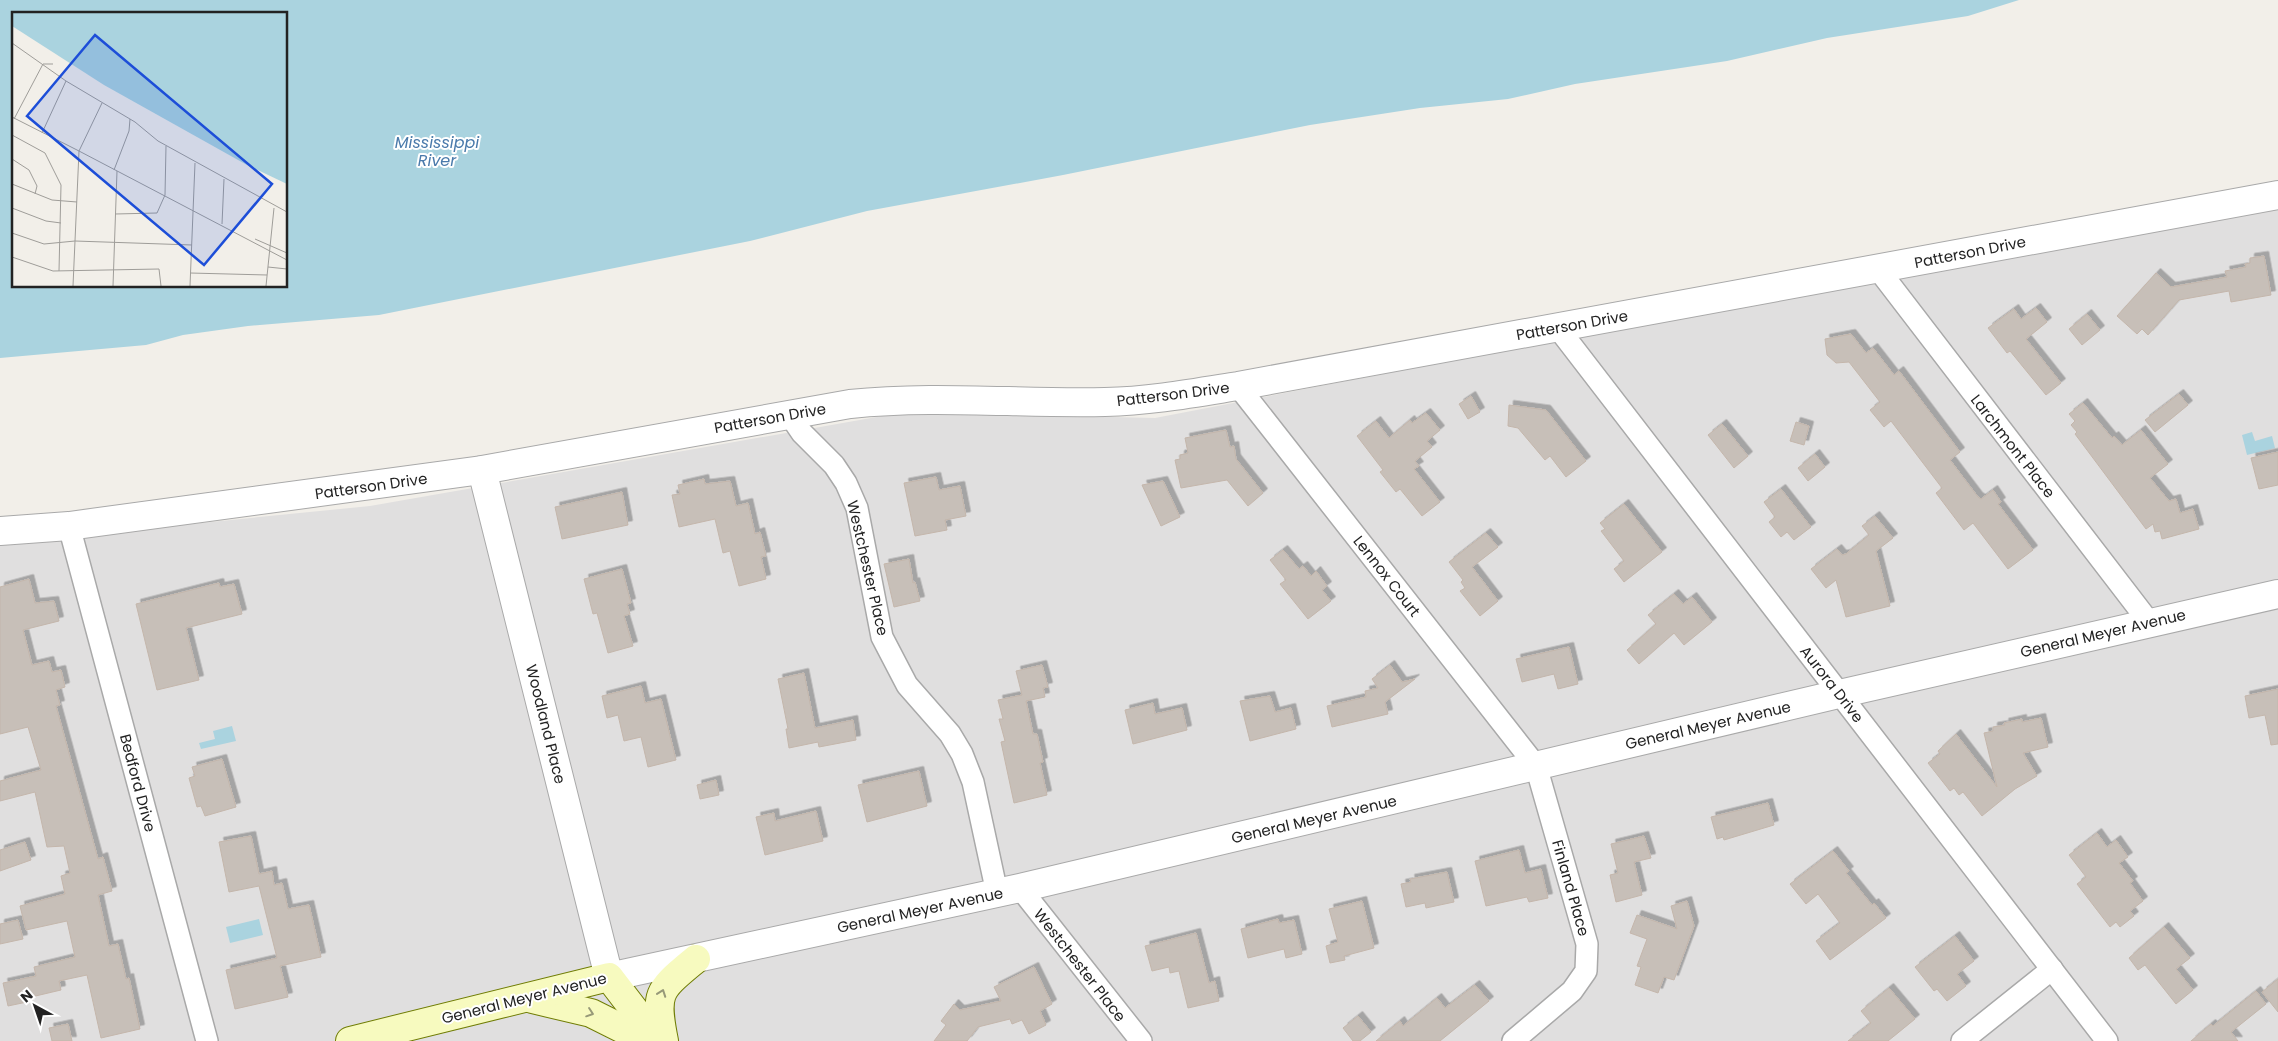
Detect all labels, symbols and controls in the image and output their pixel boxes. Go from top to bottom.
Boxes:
inset map [12,12,288,288]
water label: Mississippi River [395,131,480,172]
street label: Patterson Drive [1912,231,2028,273]
street label: Patterson Drive [1514,305,1630,345]
street label: Patterson Drive [1116,377,1230,411]
street label: Larchmont Place [1966,390,2060,502]
street label: Patterson Drive [712,398,828,438]
street label: Patterson Drive [313,468,429,504]
street label: Westchester Place [842,498,894,638]
street label: Lennox Court [1349,531,1425,621]
street label: General Meyer Avenue [2018,604,2188,662]
street label: Aurora Drive [1795,641,1869,727]
street label: Woodland Place [521,662,571,786]
street label: General Meyer Avenue [1623,696,1793,754]
street label: Bedford Drive [115,732,161,834]
street label: General Meyer Avenue [1229,790,1399,848]
street label: Finland Place [1547,837,1595,939]
street label: General Meyer Avenue [835,882,1005,938]
street label: Westchester Place [1029,904,1131,1026]
street label: General Meyer Avenue [439,967,609,1029]
north arrow [10,981,60,1031]
text: N [16,985,37,1007]
one-way arrow [656,990,666,998]
one-way arrow [585,1008,594,1018]

